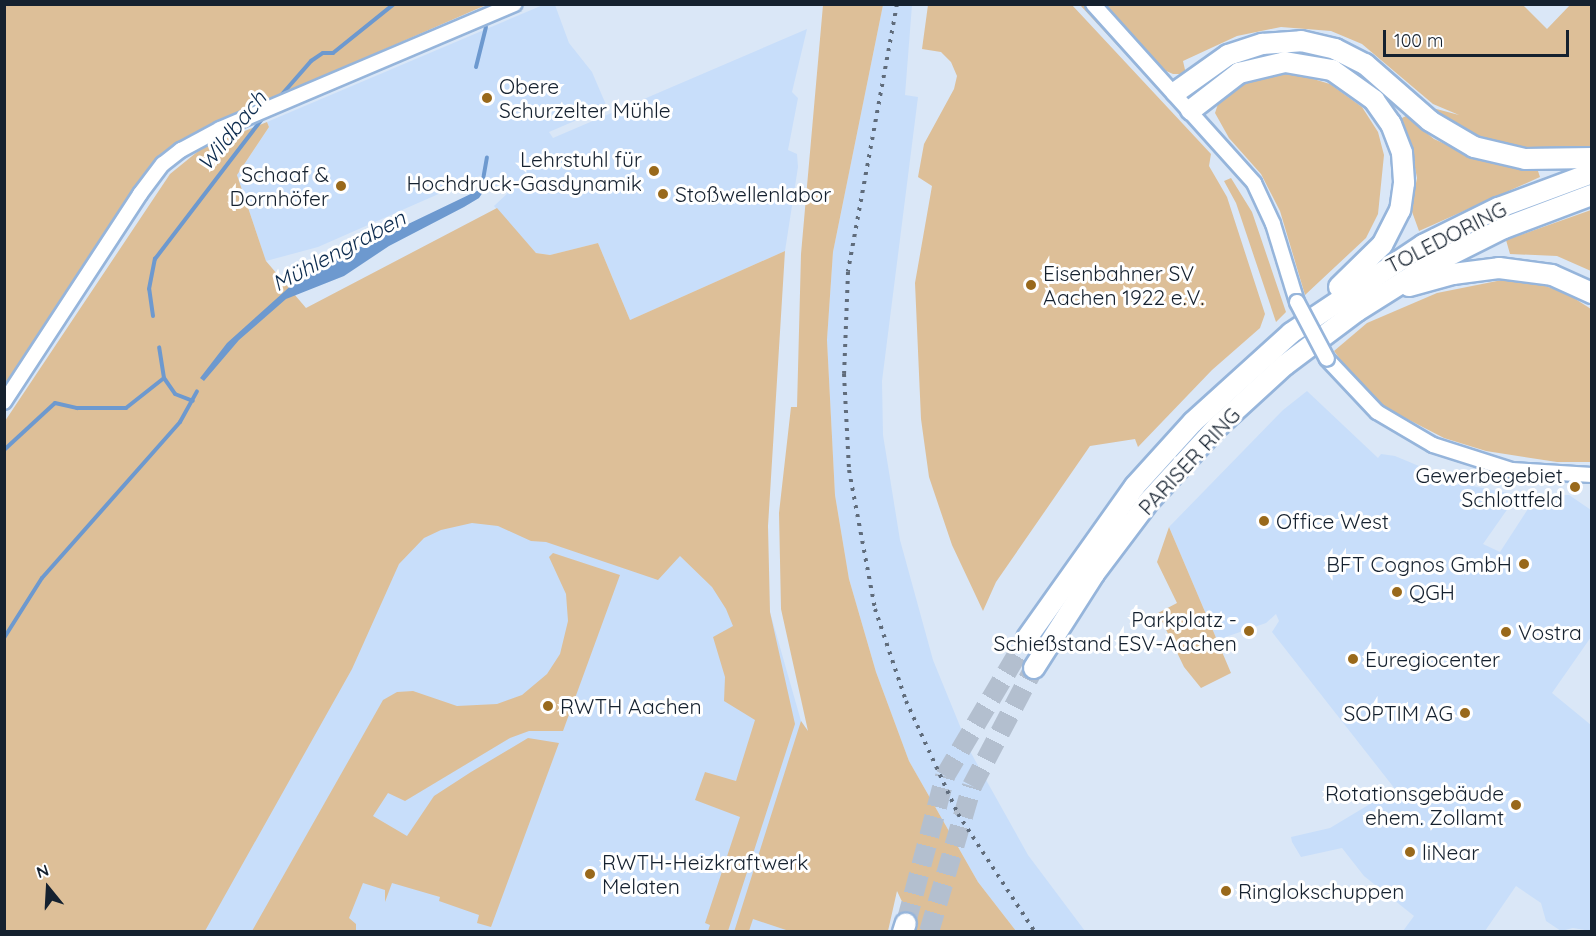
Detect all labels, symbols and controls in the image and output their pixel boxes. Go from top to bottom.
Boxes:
scale bar [1386,18,1572,56]
text: 100 m [1394,29,1443,52]
place label: Obere Schurzelter Mühle [499,73,671,123]
water label: Wildbach [192,86,272,176]
marker: Obere Schurzelter Mühle [480,91,494,105]
place label: Lehrstuhl für Hochdruck-Gasdynamik [406,146,642,196]
place label: Schaaf & Dornhöfer [229,161,329,211]
marker: Lehrstuhl für Hochdruck-Gasdynamik [647,164,661,178]
marker: Schaaf & Dornhöfer [334,179,348,193]
place label: Stoßwellenlabor [675,181,831,207]
marker: Stoßwellenlabor [656,187,670,201]
street label: TOLEDORING [1382,196,1510,278]
water label: Mühlengraben [268,205,410,297]
place label: Eisenbahner SV Aachen 1922 e.V. [1043,260,1204,310]
marker: Eisenbahner SV Aachen 1922 e.V. [1024,278,1038,292]
street label: PARISER RING [1133,402,1245,520]
place label: Gewerbegebiet Schlottfeld [1416,462,1563,512]
marker: Gewerbegebiet Schlottfeld [1568,480,1582,494]
place label: Office West [1276,508,1389,534]
marker: Office West [1257,514,1271,528]
place label: BFT Cognos GmbH [1326,551,1512,577]
marker: BFT Cognos GmbH [1517,557,1531,571]
place label: QGH [1409,579,1455,605]
marker: QGH [1390,585,1404,599]
place label: Parkplatz - Schießstand ESV-Aachen [994,606,1237,656]
place label: Vostra [1518,619,1582,645]
marker: Parkplatz - Schießstand ESV-Aachen [1242,624,1256,638]
marker: Vostra [1499,625,1513,639]
place label: Euregiocenter [1365,646,1500,672]
marker: Euregiocenter [1346,652,1360,666]
place label: RWTH Aachen [560,693,702,719]
marker: RWTH Aachen [541,699,555,713]
place label: SOPTIM AG [1343,700,1453,726]
marker: SOPTIM AG [1458,706,1472,720]
place label: Rotationsgebäude ehem. Zollamt [1325,780,1504,830]
marker: Rotationsgebäude ehem. Zollamt [1509,798,1523,812]
place label: liNear [1422,839,1479,865]
marker: liNear [1403,845,1417,859]
place label: RWTH-Heizkraftwerk Melaten [602,849,808,899]
north arrow [18,858,78,918]
text: N [34,860,51,882]
marker: RWTH-Heizkraftwerk Melaten [583,867,597,881]
place label: Ringlokschuppen [1238,878,1404,904]
marker: Ringlokschuppen [1219,884,1233,898]

